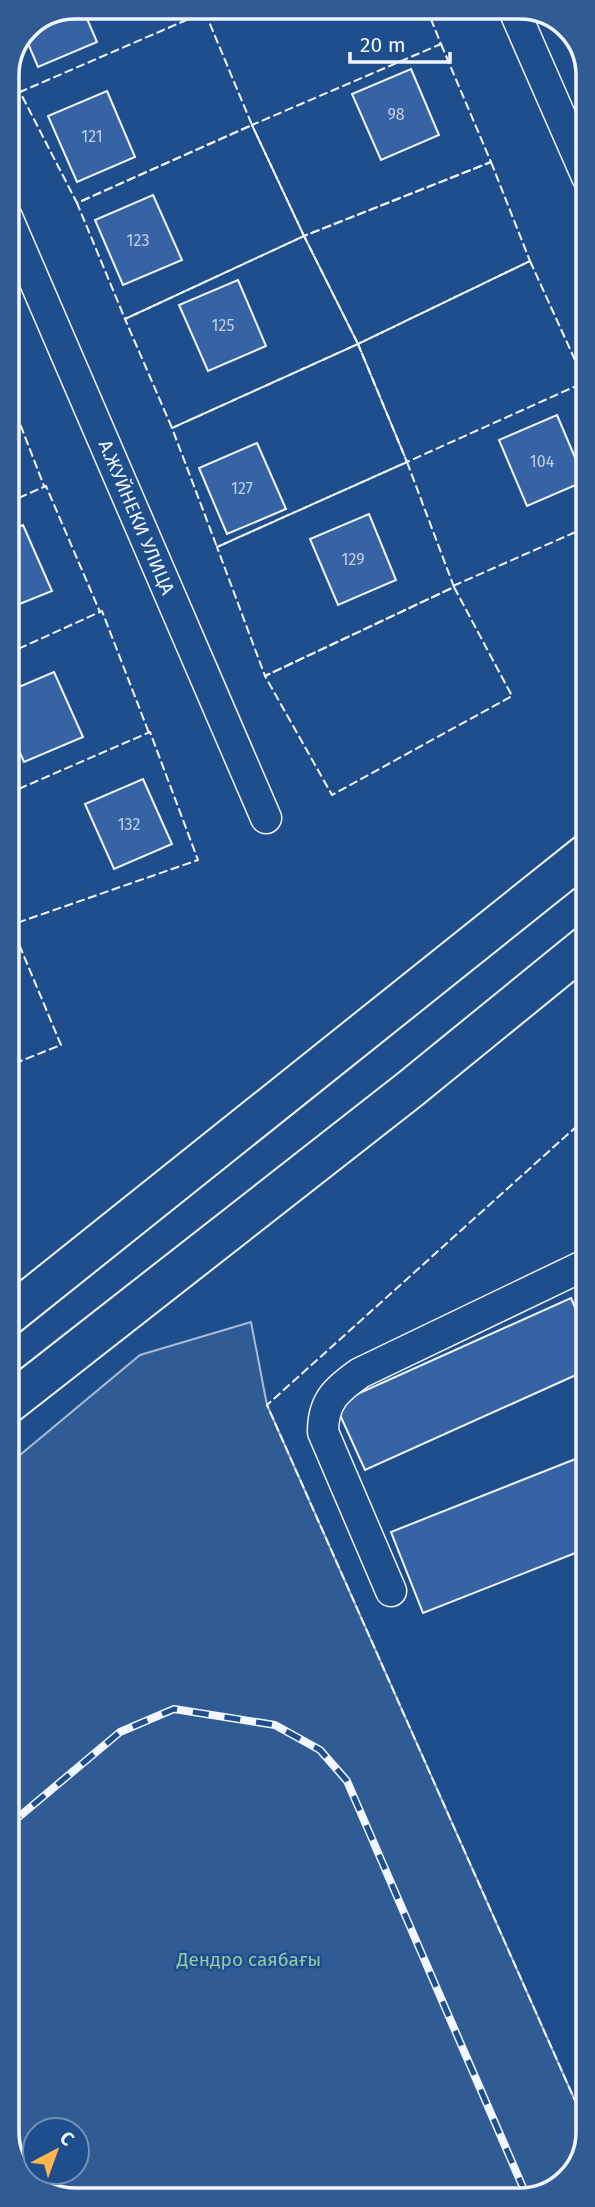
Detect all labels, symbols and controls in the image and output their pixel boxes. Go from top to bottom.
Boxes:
scale bar [350,21,450,65]
text: 20 m [360,32,406,58]
house number: 98 [387,105,405,124]
house number: 121 [81,127,103,146]
house number: 123 [127,231,149,250]
house number: 125 [212,316,234,335]
street label: А.ЖУЙНЕКИ УЛИЦА [94,437,179,598]
house number: 104 [530,452,555,471]
house number: 127 [231,479,253,498]
house number: 129 [341,550,365,569]
house number: 132 [118,815,140,834]
park label: Дендро саябағы [176,1948,321,1971]
north arrow [21,2116,91,2186]
text: С [55,2126,79,2151]

